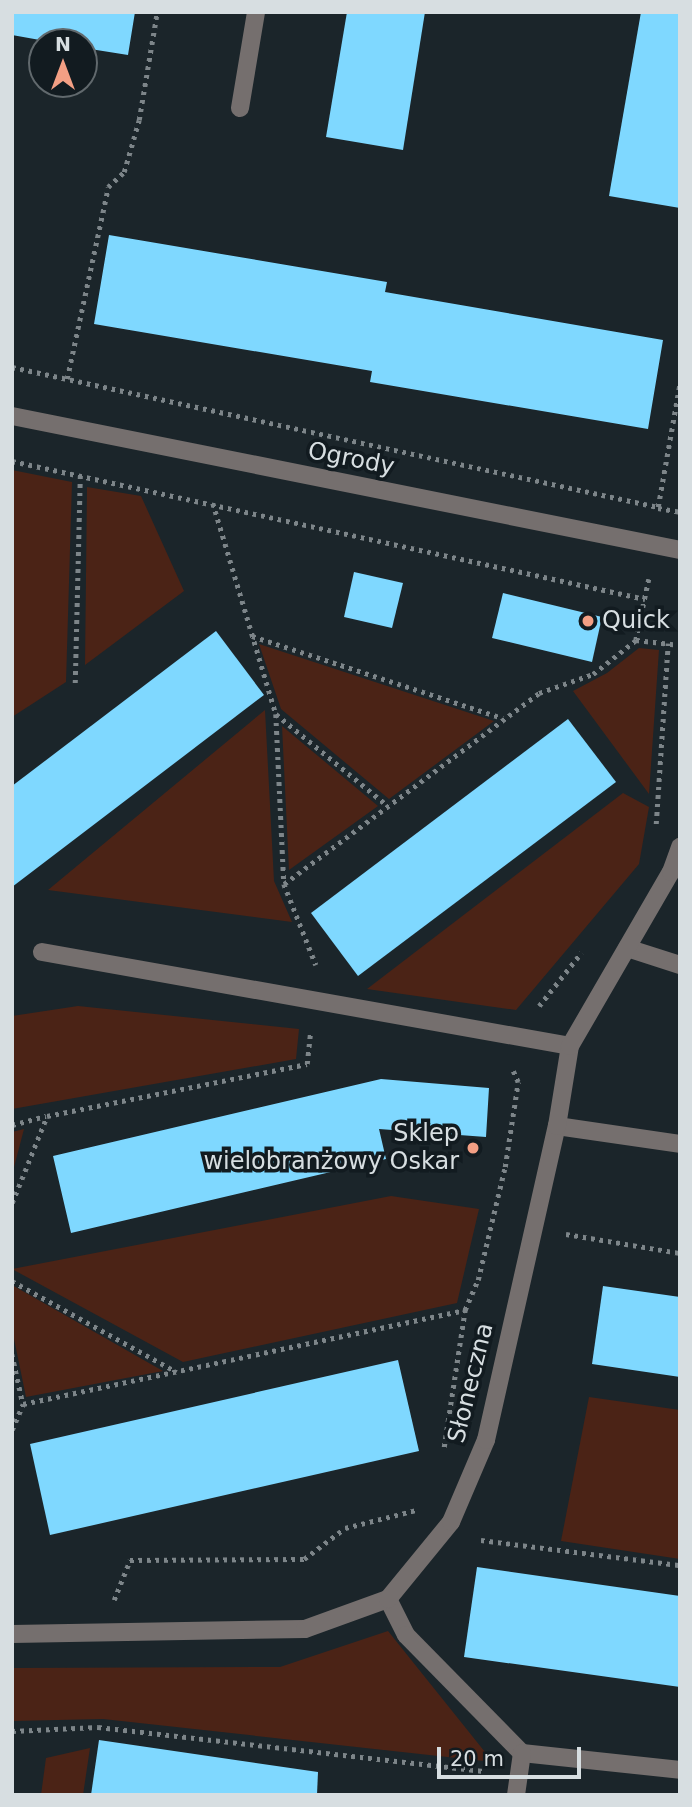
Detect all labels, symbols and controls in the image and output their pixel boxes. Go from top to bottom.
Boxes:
north arrow [28,28,98,98]
text: N [55,33,71,55]
street label: Ogrody [305,437,397,481]
place label: Quick [602,607,670,635]
marker: Quick [580,613,596,629]
place label: Sklep wielobranżowy Oskar [203,1120,459,1176]
marker: Sklep wielobranżowy Oskar [465,1140,481,1156]
street label: Słoneczna [442,1320,500,1446]
scale bar [440,1734,584,1778]
text: 20 m [450,1747,504,1771]

